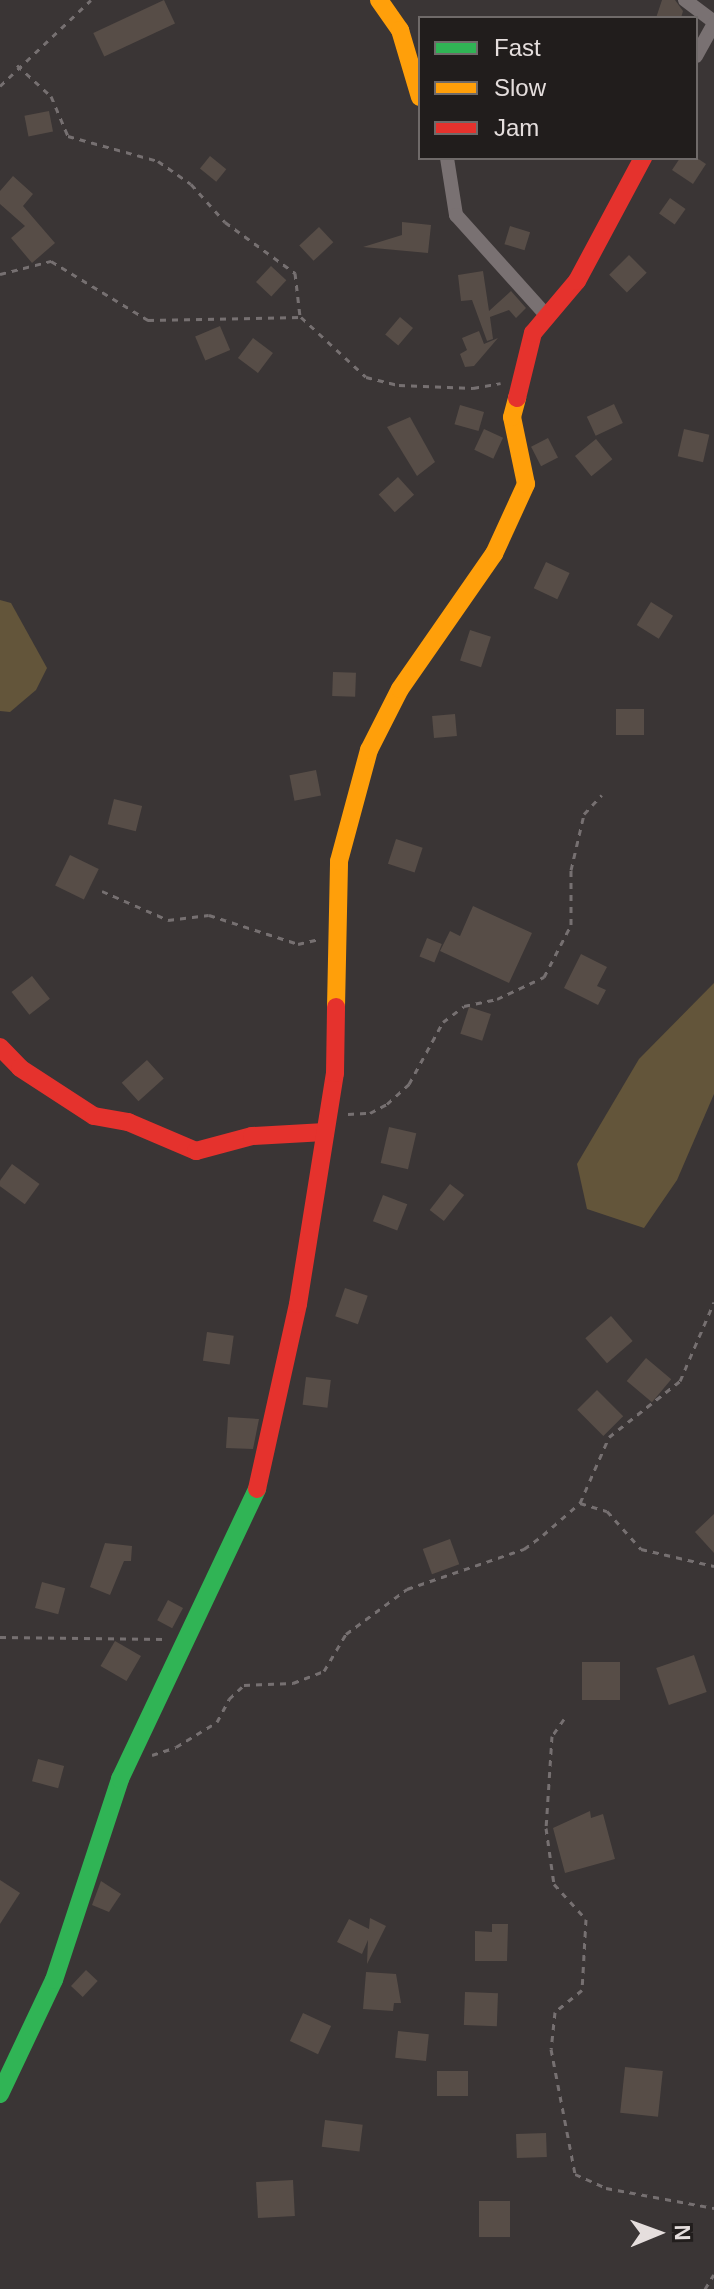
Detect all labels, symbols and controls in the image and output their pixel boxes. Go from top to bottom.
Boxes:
legend [418,16,698,160]
text: Fast [494,34,541,61]
text: Slow [494,74,546,101]
text: Jam [494,114,539,141]
north arrow [618,2193,698,2273]
text: N [670,2224,695,2241]

